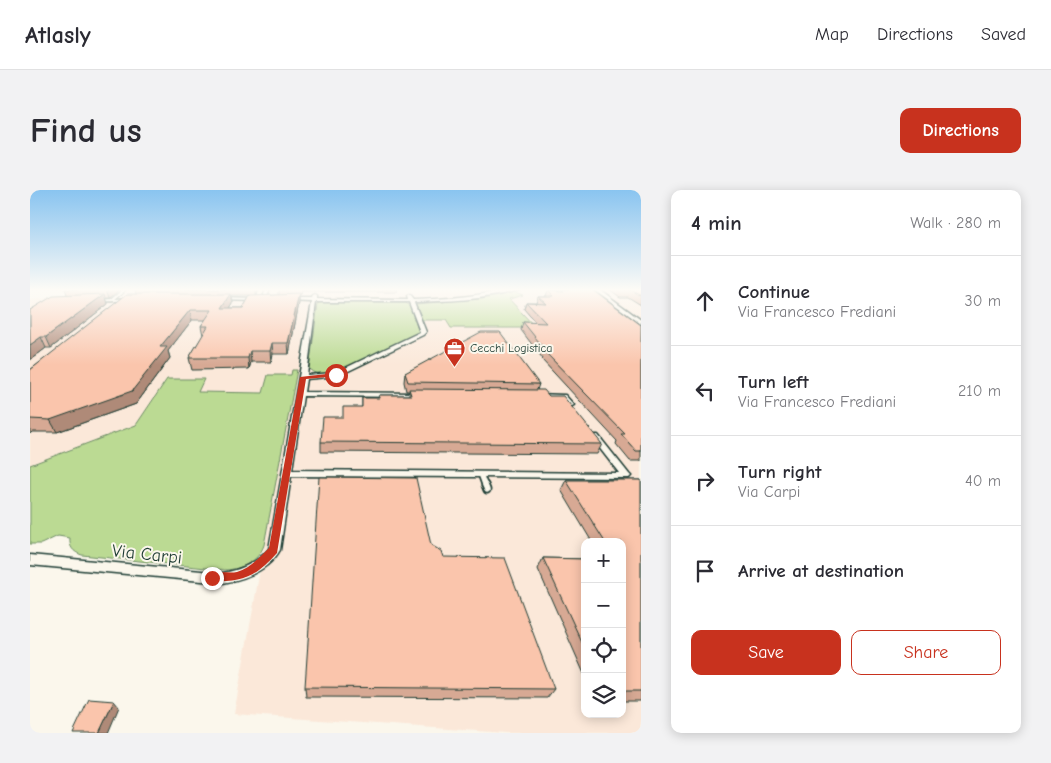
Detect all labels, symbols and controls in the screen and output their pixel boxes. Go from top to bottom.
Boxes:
text: Atlasly [25,21,91,49]
text: Map [815,24,849,45]
text: Directions [877,24,953,45]
text: Saved [981,24,1026,45]
button: Directions [900,108,1021,153]
text: Find us [30,110,142,151]
text: 4 min [691,211,742,235]
text: Walk · 280 m [910,214,1001,232]
text: Continue [738,281,810,303]
icon: ahead [691,287,719,315]
text: 30 m [965,292,1001,310]
text: Via Francesco Frediani [738,303,896,321]
office icon: Cecchi Logistica [442,336,466,367]
place label: Cecchi Logistica [470,341,552,355]
route start [325,364,348,387]
text: Turn left [738,371,809,393]
icon: left [691,377,719,405]
text: 210 m [958,382,1001,400]
text: Via Francesco Frediani [738,393,896,411]
text: Turn right [738,461,822,483]
icon: right [691,467,719,495]
text: 40 m [965,472,1001,490]
text: Via Carpi [738,483,800,501]
map controls [581,538,626,718]
button: + [581,538,626,583]
street label: Via Carpi [111,540,183,569]
icon: arrive [691,557,719,585]
text: Arrive at destination [738,560,904,582]
route end [201,567,224,590]
button: − [581,583,626,628]
button: locate [581,628,626,673]
button: Save [691,630,841,675]
button: Share [851,630,1001,675]
button: layers [581,673,626,718]

